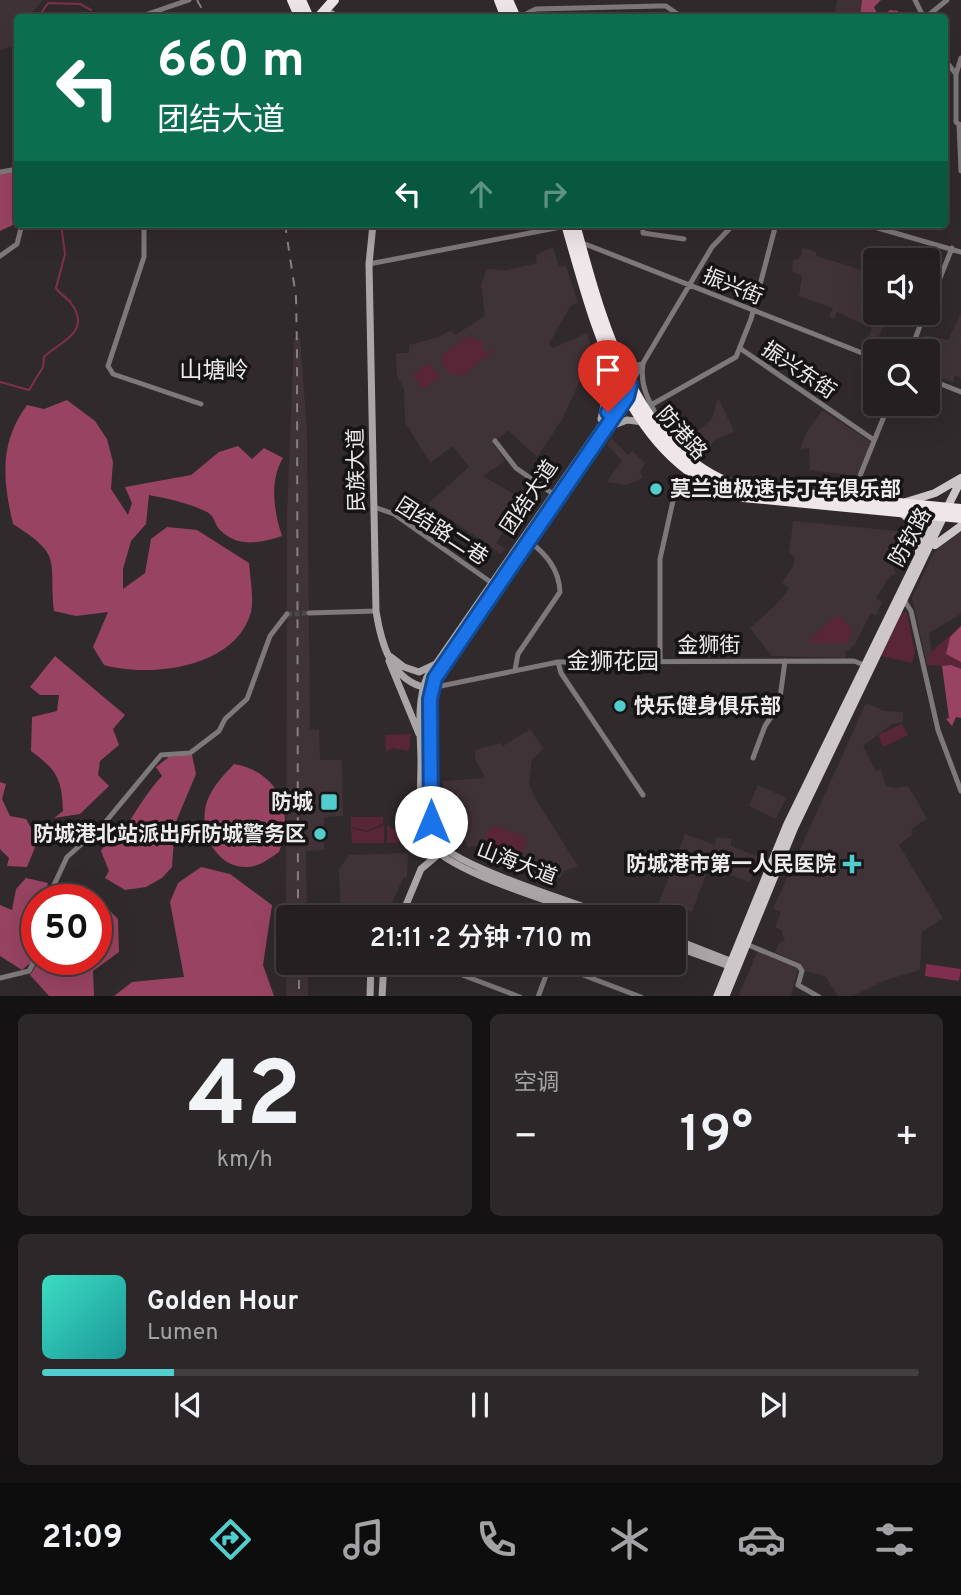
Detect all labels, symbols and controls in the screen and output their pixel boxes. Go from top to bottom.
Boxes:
text: 660 m [157,32,305,94]
icon: left [42,42,133,133]
text: 团结大道 [157,102,285,142]
icon: left [389,175,427,213]
icon: ahead [462,175,500,213]
icon: right [535,175,573,213]
map controls [863,248,940,416]
button: sound [863,248,940,325]
street label: 振兴街 [698,263,767,312]
street label: 振兴东街 [756,337,841,406]
button: search [863,339,940,416]
pin [578,340,638,412]
icon: arrive [589,351,627,389]
district label: 山塘岭 [180,358,249,387]
street label: 防港路 [650,402,712,466]
street label: 民族大道 [343,428,372,512]
street label: 团结大道 [496,455,565,540]
place label: 莫兰迪极速卡丁车俱乐部 [670,477,901,504]
marker: 莫兰迪极速卡丁车俱乐部 [648,481,664,497]
street label: 团结路二巷 [390,492,493,572]
street label: 防钦路 [884,504,938,572]
street label: 金狮街 [678,633,741,660]
district label: 金狮花园 [567,649,659,678]
place label: 快乐健身俱乐部 [634,694,781,721]
marker: 快乐健身俱乐部 [612,698,628,714]
position arrow [394,785,468,859]
place label: 防城 [271,790,313,817]
marker: 防城 [319,792,339,812]
place label: 防城港北站派出所防城警务区 [33,822,306,849]
marker: 防城港北站派出所防城警务区 [312,826,328,842]
street label: 山海大道 [472,837,561,892]
place label: 防城港市第一人民医院 [626,852,836,879]
marker: 防城港市第一人民医院 [842,854,862,874]
speed limit sign: 50 [21,884,112,975]
text: 21:11 · 2 分钟 · 710 m [370,923,592,956]
text: 42 [188,1043,302,1158]
text: 空调 [514,1070,560,1099]
text: 19° [679,1104,753,1170]
text: − [514,1114,538,1163]
text: + [894,1114,919,1163]
text: km/h [217,1146,273,1175]
text: Golden Hour [147,1286,298,1319]
text: Lumen [147,1319,218,1348]
icon: previous [169,1386,207,1424]
icon: pause [461,1386,499,1424]
icon: next [754,1386,792,1424]
icon: directions [206,1515,255,1564]
icon: music [339,1515,388,1564]
icon: phone [472,1515,521,1564]
icon: climate [605,1515,654,1564]
icon: car [737,1515,786,1564]
icon: filters [870,1515,919,1564]
text: 21:09 [42,1519,123,1559]

